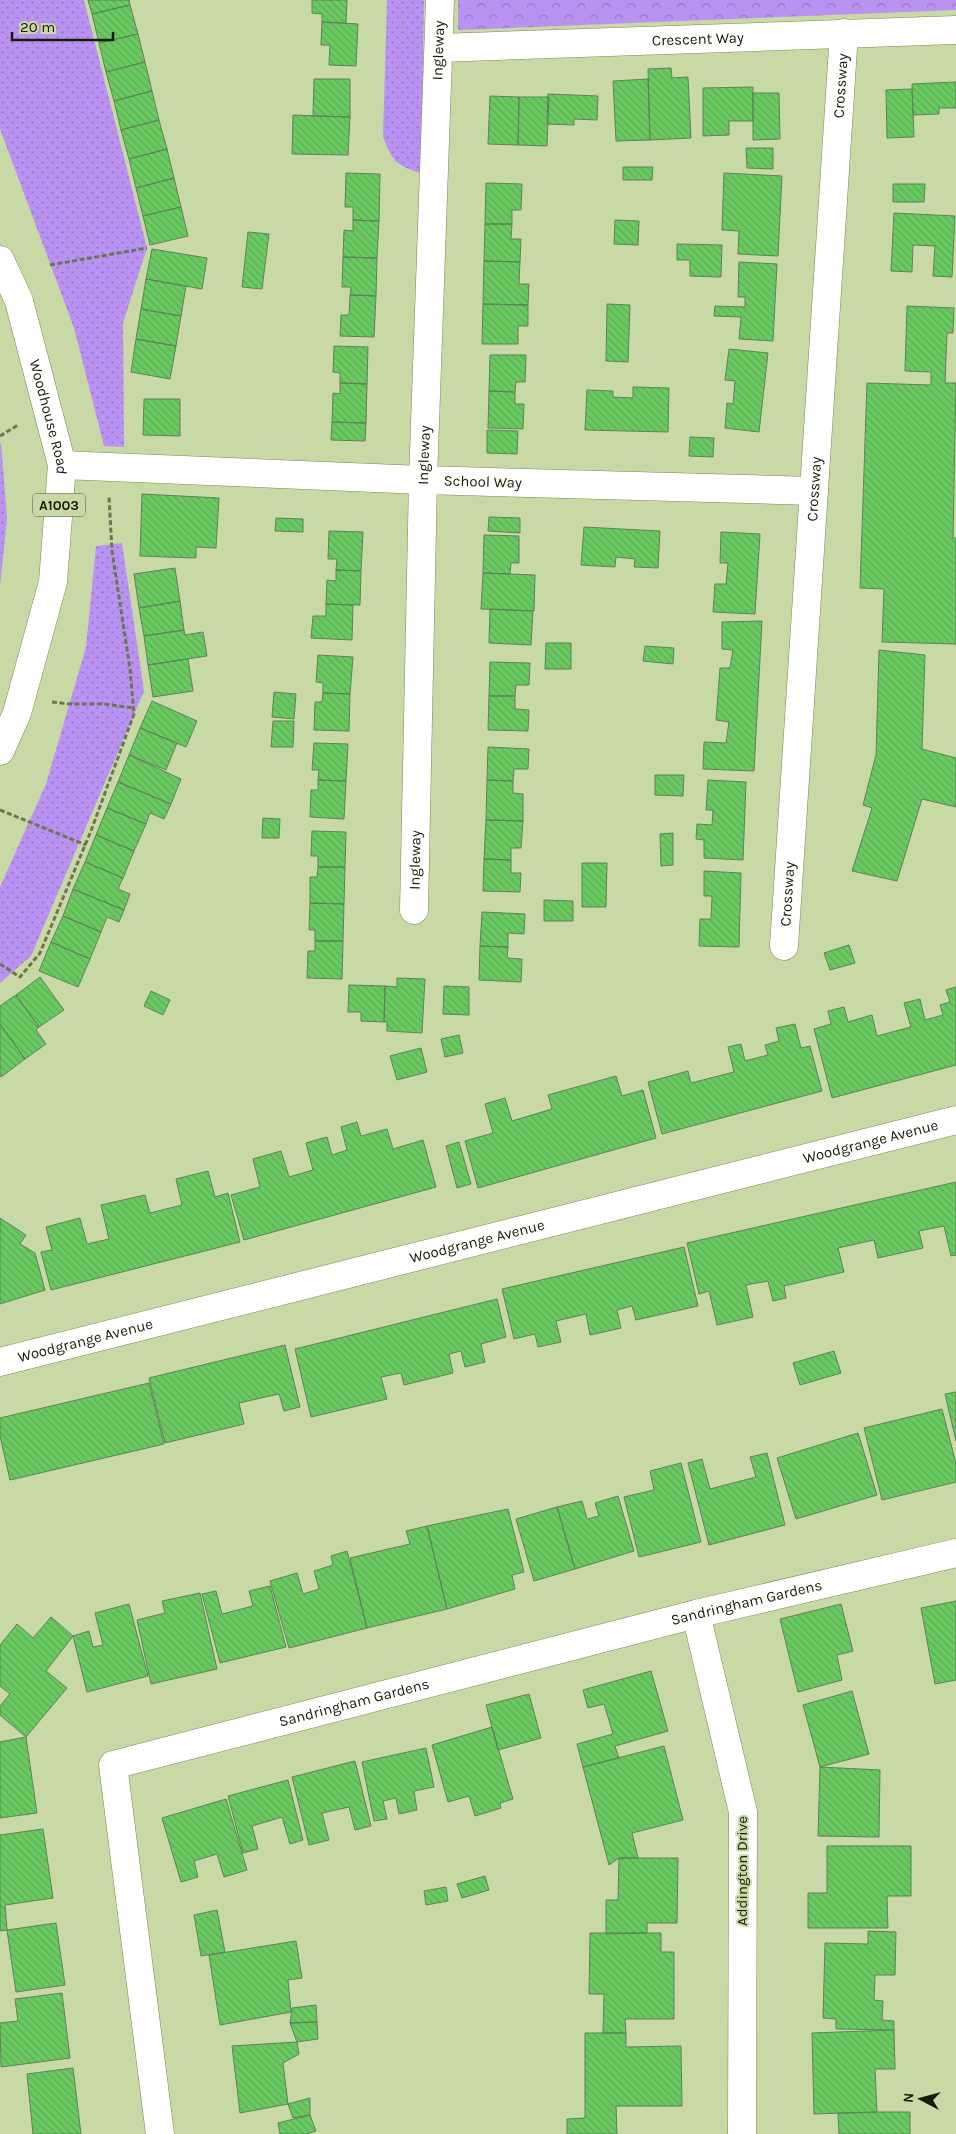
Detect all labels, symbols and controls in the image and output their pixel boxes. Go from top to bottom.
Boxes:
scale bar [12,10,114,42]
text: 20 m [20,18,55,36]
street label: Ingleway [428,20,448,81]
street label: Crescent Way [651,28,744,50]
street label: Crossway [829,53,852,119]
street label: Woodhouse Road [26,357,71,475]
street label: Ingleway [414,425,434,485]
street label: Crossway [803,456,825,522]
street label: School Way [443,472,522,492]
road number: A1003 [33,494,85,516]
street label: Ingleway [405,830,425,890]
street label: Crossway [776,861,799,927]
street label: Woodgrange Avenue [801,1116,940,1167]
street label: Woodgrange Avenue [408,1216,546,1267]
street label: Woodgrange Avenue [16,1315,155,1366]
street label: Sandringham Gardens [669,1576,824,1629]
street label: Sandringham Gardens [277,1674,431,1731]
street label: Addington Drive [733,1816,751,1926]
north arrow [896,2074,946,2124]
text: N [900,2092,918,2104]

